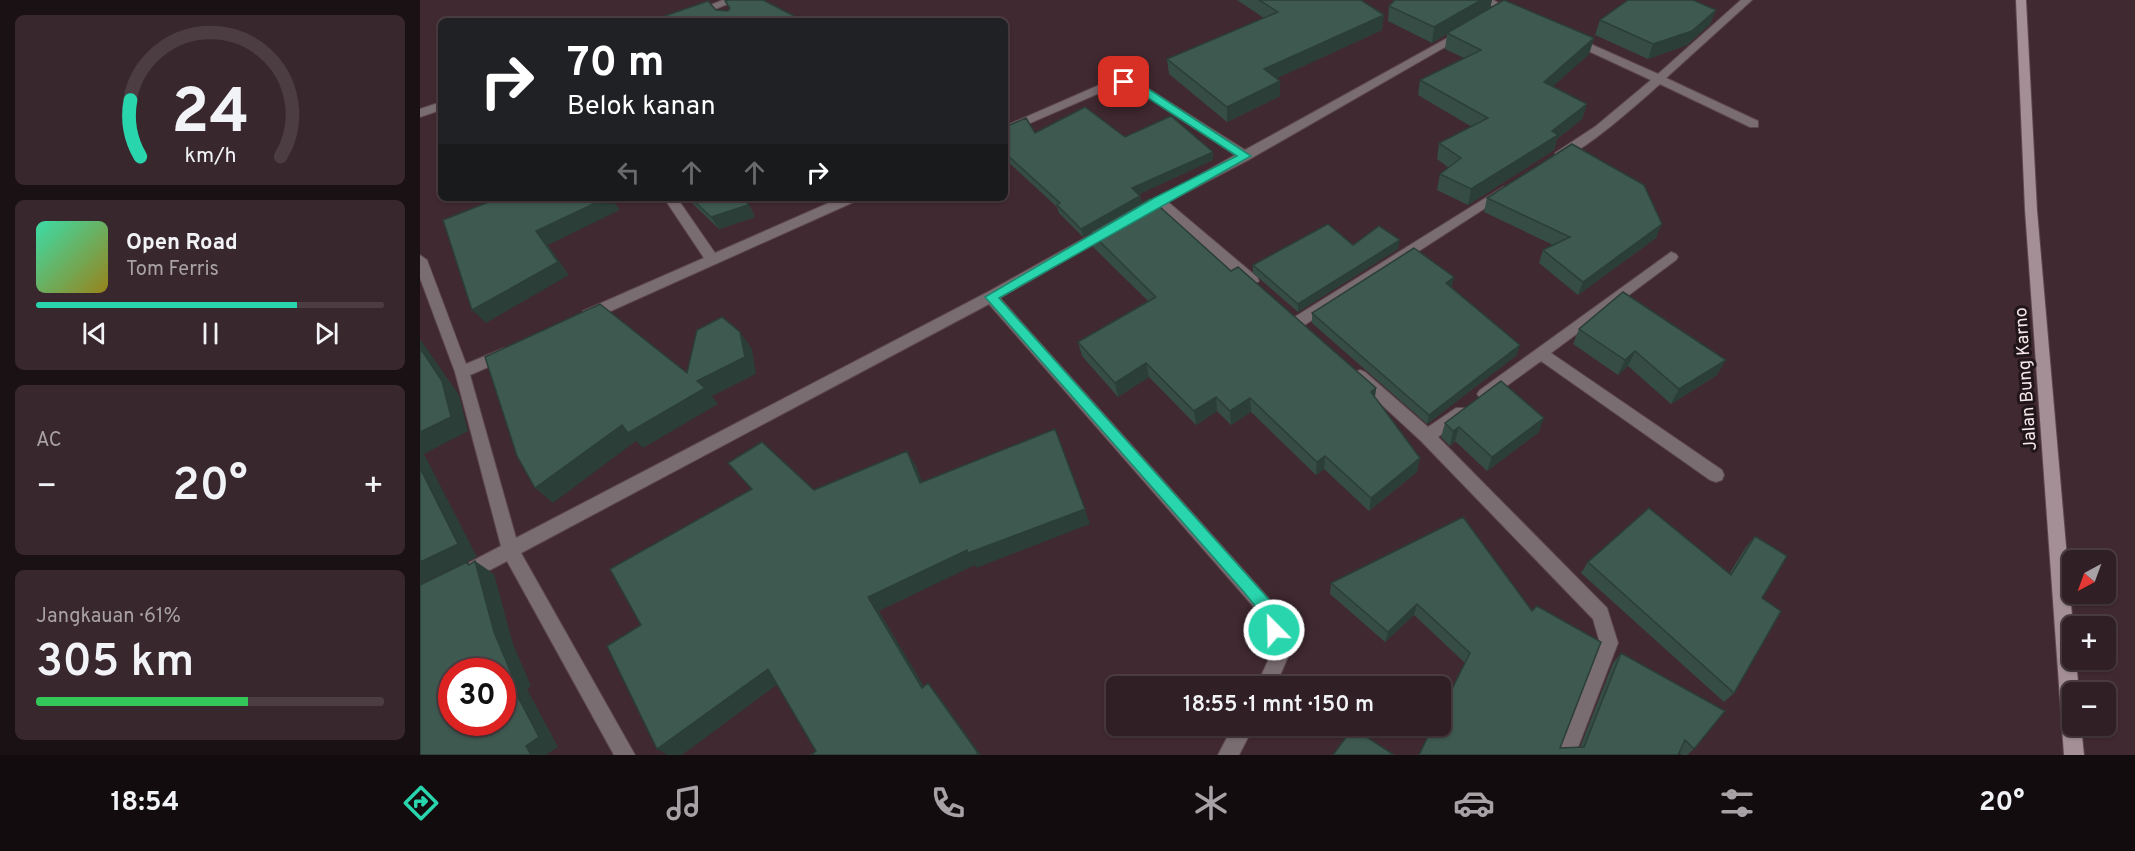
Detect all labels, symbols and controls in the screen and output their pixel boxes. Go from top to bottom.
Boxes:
text: 70 m [567,38,665,91]
icon: right [468,42,546,120]
pin [1098,56,1149,107]
icon: arrive [1107,65,1140,98]
text: 24 [171,76,249,155]
text: Belok kanan [567,90,716,124]
text: km/h [184,143,236,170]
icon: left [612,156,645,189]
icon: ahead [675,156,708,189]
icon: ahead [738,156,771,189]
icon: right [801,156,834,189]
text: Open Road [126,230,238,257]
text: Tom Ferris [126,257,219,283]
street label: Jalan Bung Karno [2010,306,2043,451]
icon: previous [78,317,111,350]
icon: pause [194,317,227,350]
icon: next [310,317,343,350]
text: AC [36,428,62,454]
text: 20° [172,459,248,516]
text: − [36,467,57,509]
text: + [363,467,384,509]
north arrow [2062,550,2116,604]
map controls [2062,550,2116,736]
position arrow [1242,598,1306,662]
text: Jangkauan · 61% [36,604,181,630]
button: + [2062,616,2116,670]
text: 305 km [36,635,194,692]
speed limit sign: 30 [438,658,516,736]
button: − [2062,682,2116,736]
text: 18:55 · 1 mnt · 150 m [1183,692,1374,719]
icon: directions [400,782,442,824]
icon: music [663,782,705,824]
icon: phone [927,782,969,824]
icon: climate [1190,782,1232,824]
icon: car [1453,782,1495,824]
icon: filters [1716,782,1758,824]
text: 18:54 [111,786,179,820]
text: 20° [1979,786,2024,820]

